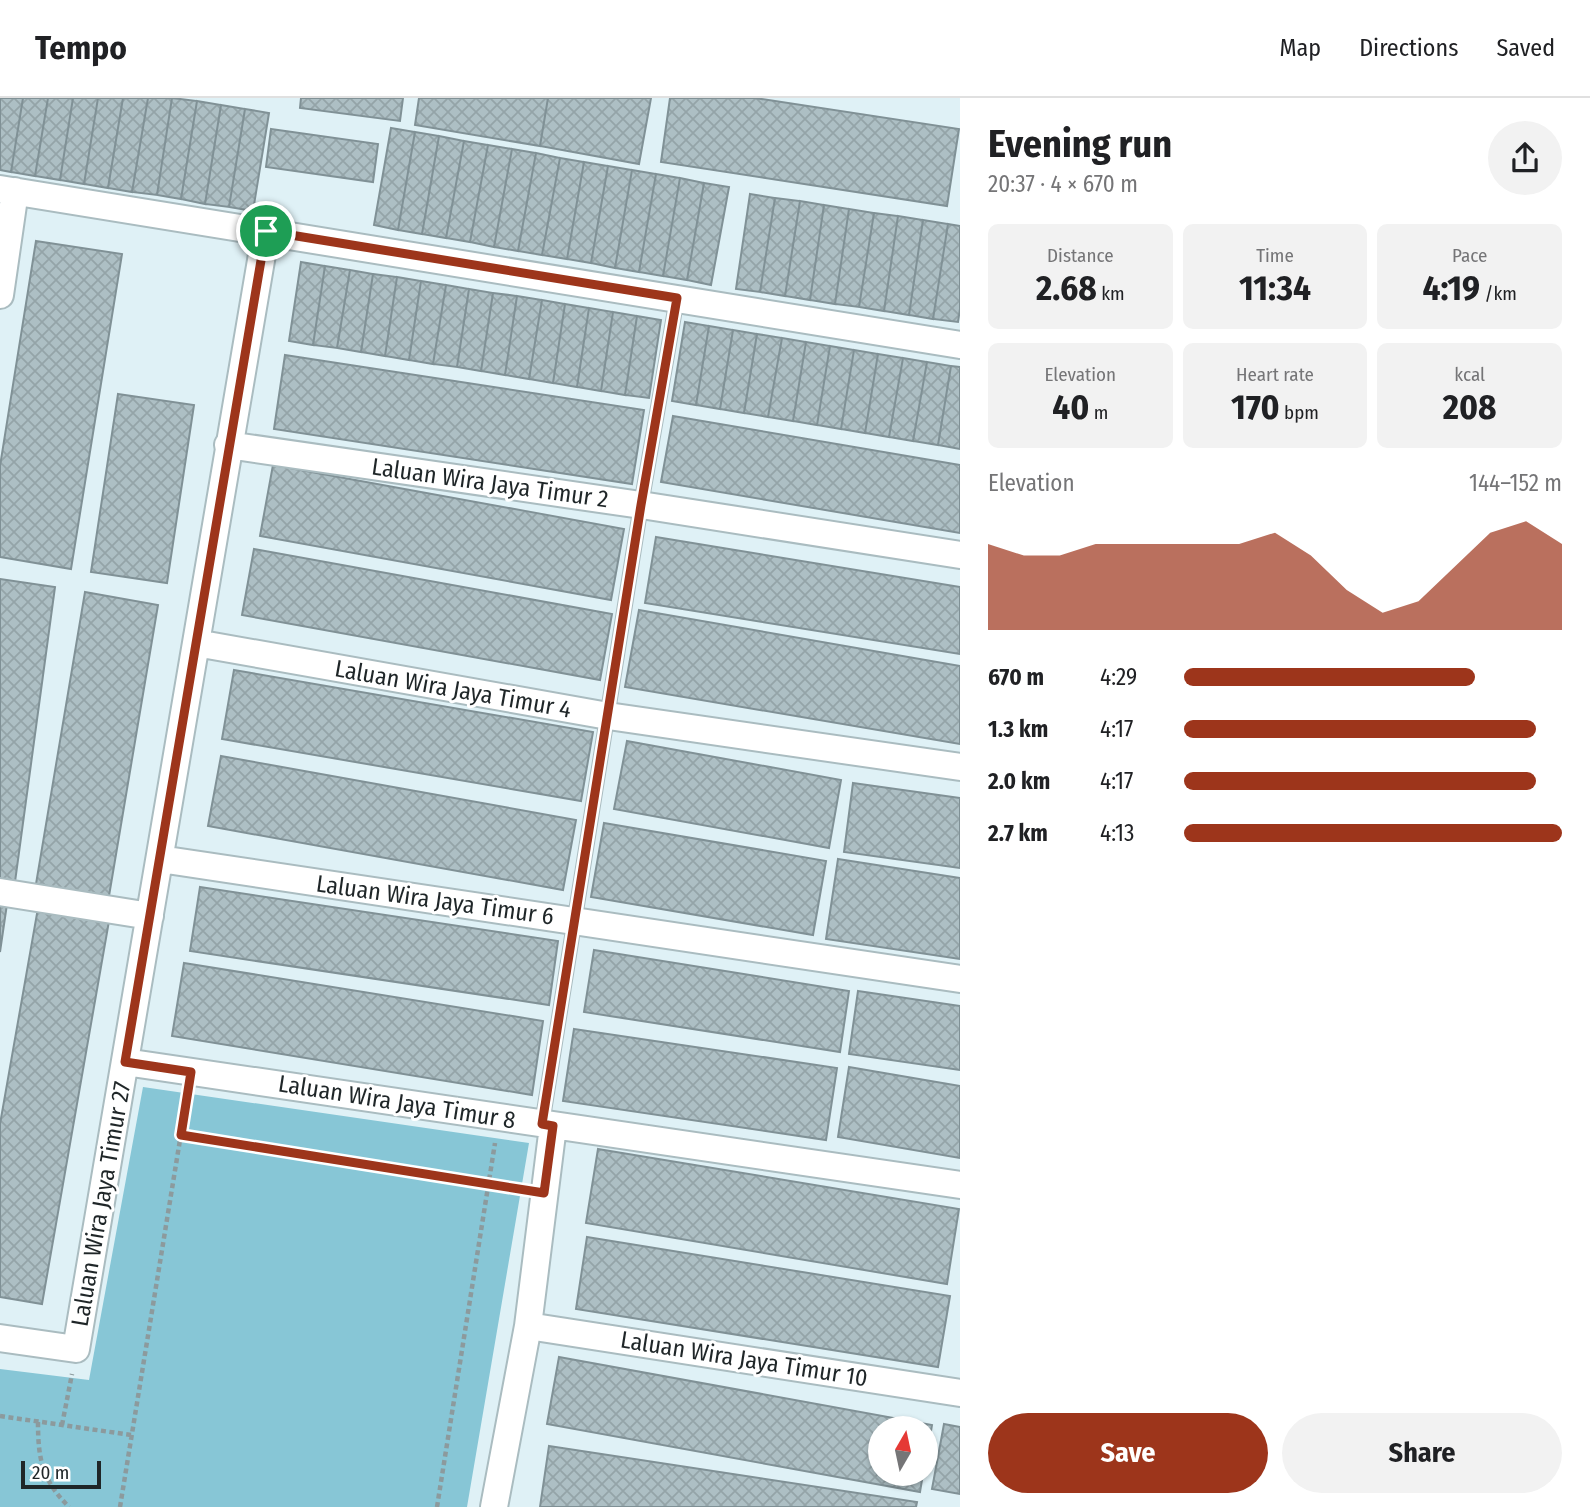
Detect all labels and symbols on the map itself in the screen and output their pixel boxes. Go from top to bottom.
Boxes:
pin [236,201,296,261]
street label: Laluan Wira Jaya Timur 2 [370,453,610,513]
street label: Laluan Wira Jaya Timur 4 [333,654,573,724]
street label: Laluan Wira Jaya Timur 6 [314,869,556,931]
street label: Laluan Wira Jaya Timur 8 [276,1069,518,1135]
street label: Laluan Wira Jaya Timur 27 [66,1079,136,1329]
street label: Laluan Wira Jaya Timur 10 [618,1326,870,1392]
north arrow [868,1416,938,1486]
scale bar [21,1458,102,1490]

